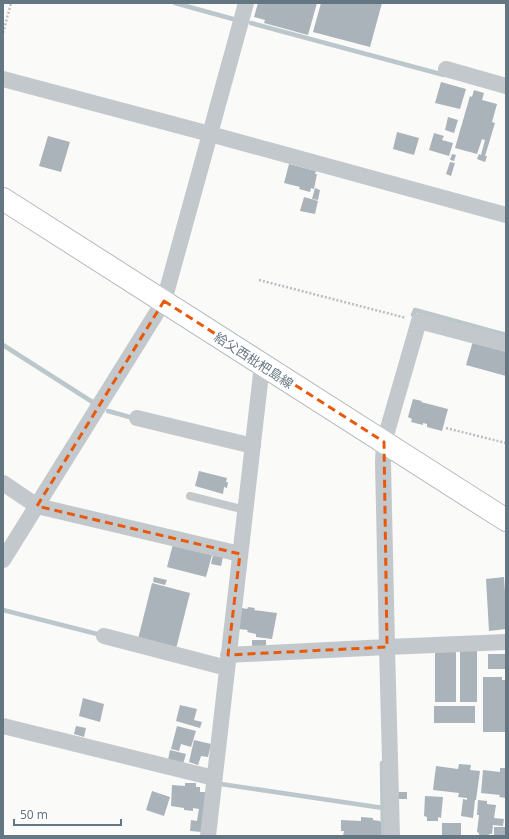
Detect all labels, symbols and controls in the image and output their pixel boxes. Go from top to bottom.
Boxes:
street label: 給父西枇杷島線 [211,328,297,392]
scale bar [14,801,121,827]
text: 50 m [20,806,48,823]

